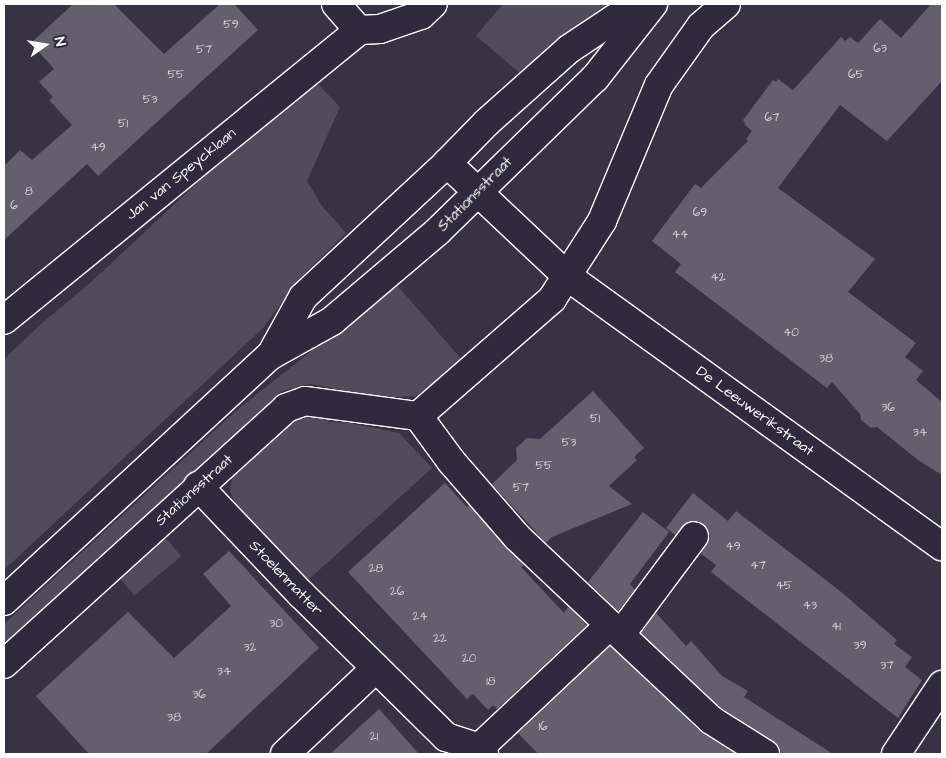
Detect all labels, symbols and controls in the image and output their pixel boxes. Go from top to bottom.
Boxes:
house number: 59 [223,18,239,32]
north arrow [20,20,70,70]
text: N [49,35,70,48]
house number: 63 [873,42,887,56]
house number: 57 [196,43,212,57]
house number: 55 [168,68,184,82]
house number: 65 [848,68,864,82]
house number: 53 [143,93,157,107]
house number: 67 [765,111,779,125]
house number: 51 [118,117,128,131]
street label: Jan van Speycklaan [122,124,240,224]
house number: 49 [90,141,106,155]
street label: Stationsstraat [434,153,516,235]
house number: 8 [25,185,33,199]
house number: 6 [10,199,18,213]
house number: 69 [693,206,707,220]
house number: 44 [672,228,688,242]
house number: 42 [710,271,726,285]
house number: 40 [783,326,799,340]
house number: 38 [819,352,833,366]
street label: De Leeuwerikstraat [693,362,817,460]
house number: 36 [881,401,895,415]
house number: 51 [590,412,600,426]
house number: 34 [913,426,927,440]
house number: 53 [562,436,576,450]
street label: Stationsstraat [151,450,237,530]
house number: 55 [536,459,552,473]
house number: 57 [513,481,529,495]
street label: Stoelenmatter [245,536,327,620]
house number: 49 [726,540,740,554]
house number: 47 [750,559,766,573]
house number: 28 [369,562,383,576]
house number: 45 [776,579,792,593]
house number: 26 [390,585,404,599]
house number: 43 [803,599,817,613]
house number: 24 [412,610,428,624]
house number: 30 [269,617,283,631]
house number: 41 [831,620,841,634]
house number: 22 [433,632,447,646]
house number: 39 [854,639,866,653]
house number: 32 [244,641,256,655]
house number: 20 [462,652,476,666]
house number: 37 [880,659,894,673]
house number: 34 [217,665,231,679]
house number: 18 [486,675,496,689]
house number: 36 [192,688,206,702]
house number: 38 [167,711,181,725]
house number: 16 [538,720,548,734]
house number: 21 [370,730,378,744]

